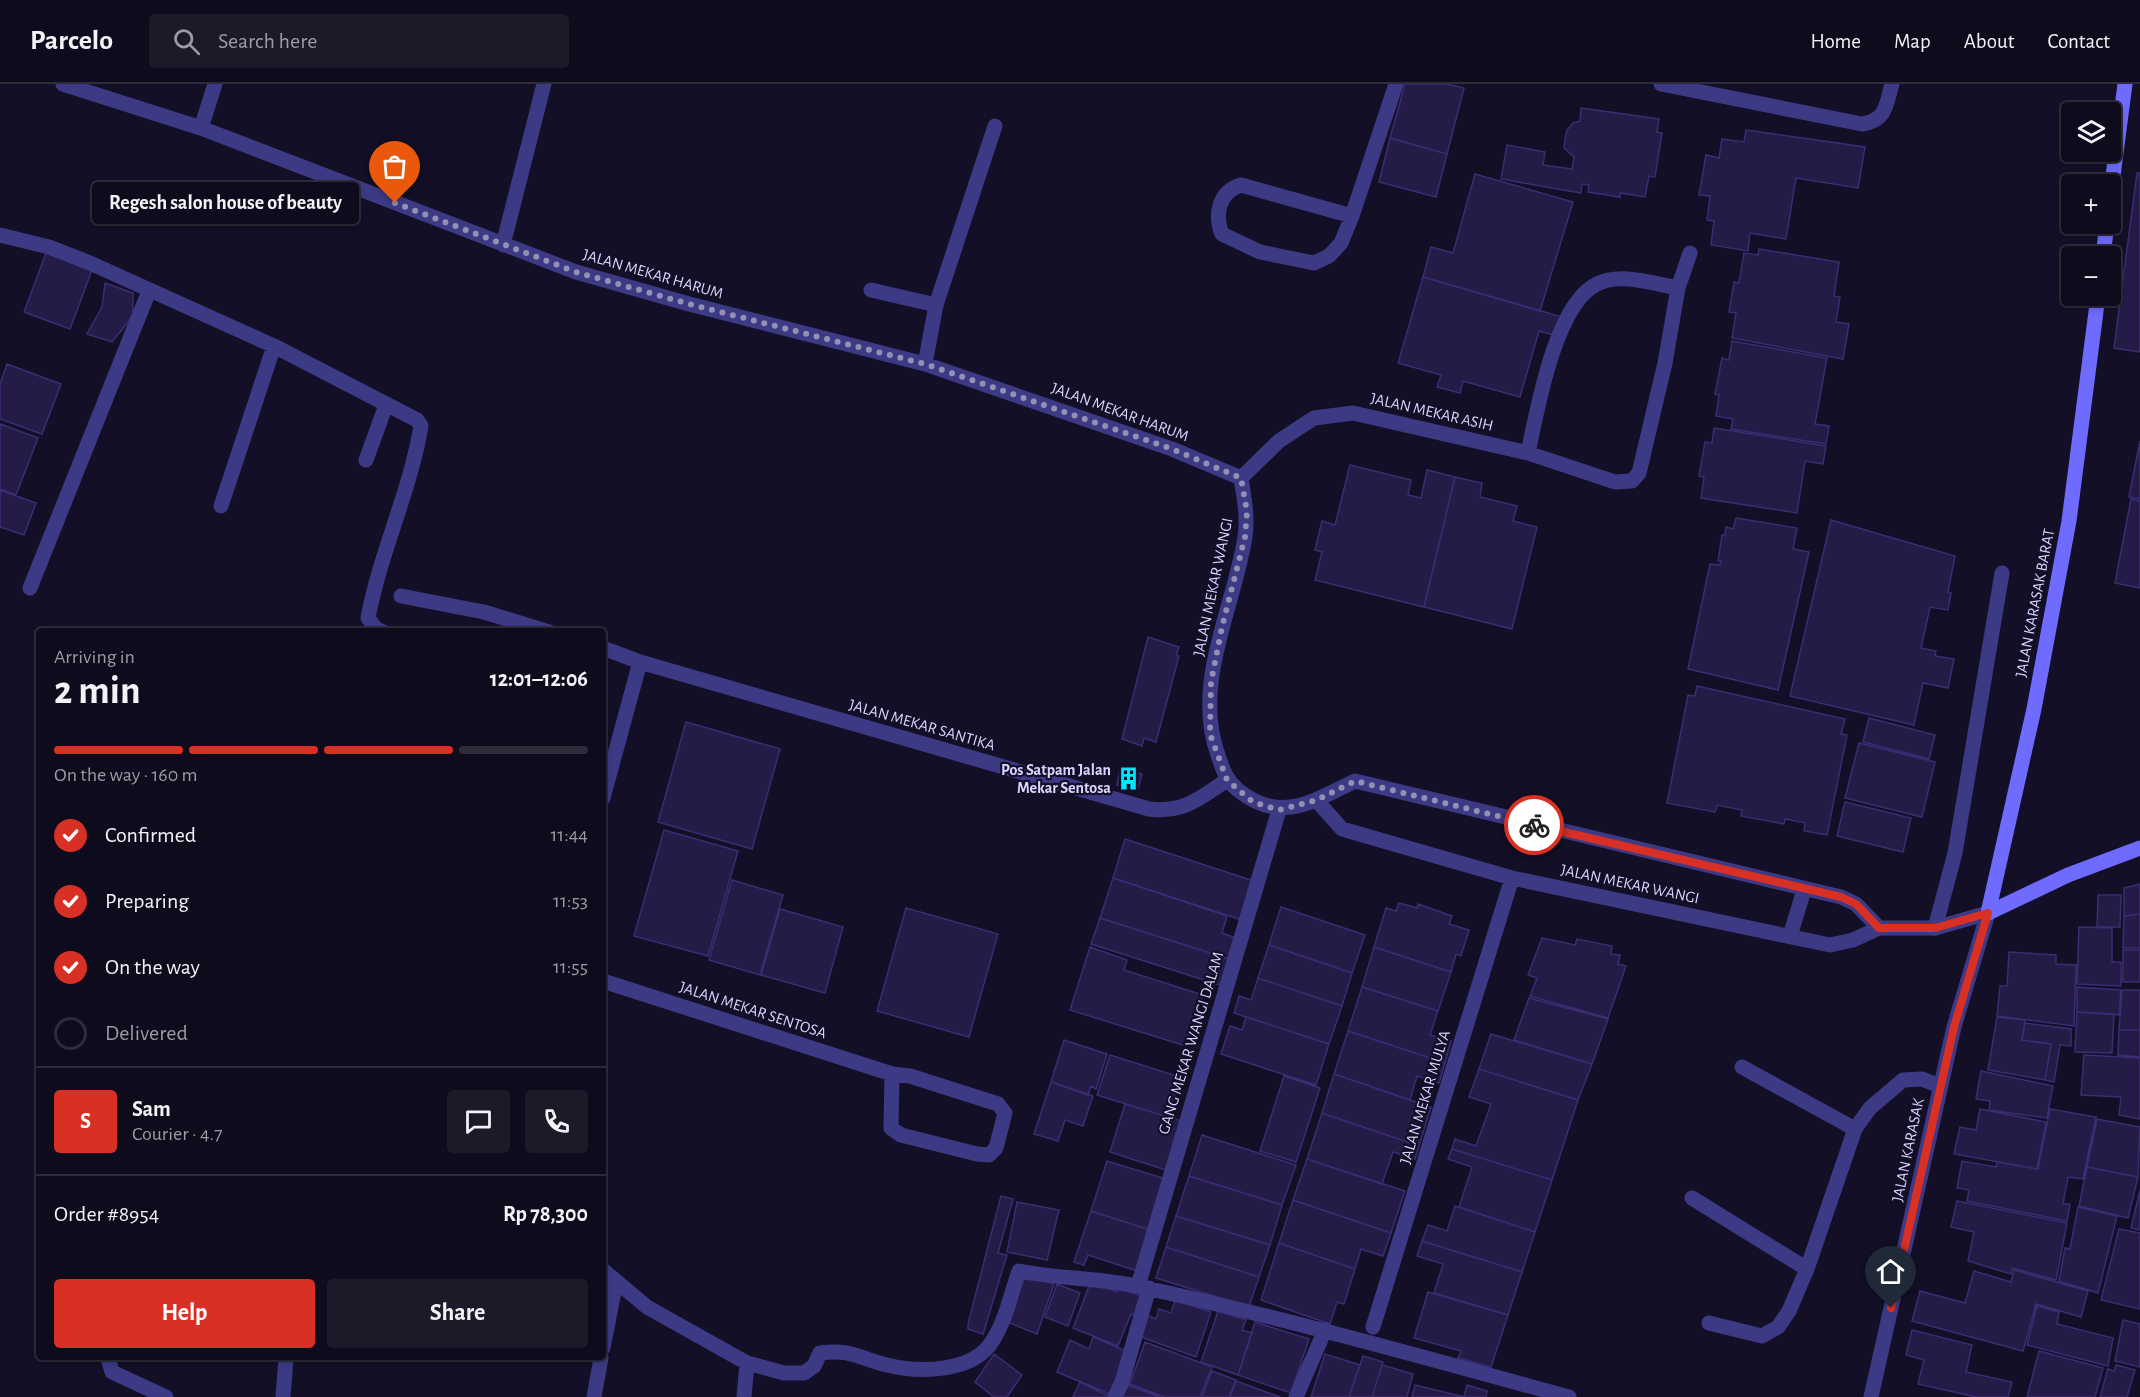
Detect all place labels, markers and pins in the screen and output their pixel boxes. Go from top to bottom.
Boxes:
pin [369,141,420,203]
callout: Regesh salon house of beauty [92,182,359,224]
place label: Pos Satpam Jalan Mekar Sentosa [1001,762,1111,796]
building icon: Pos Satpam Jalan Mekar Sentosa [1116,766,1142,792]
pin [1865,1246,1916,1308]

